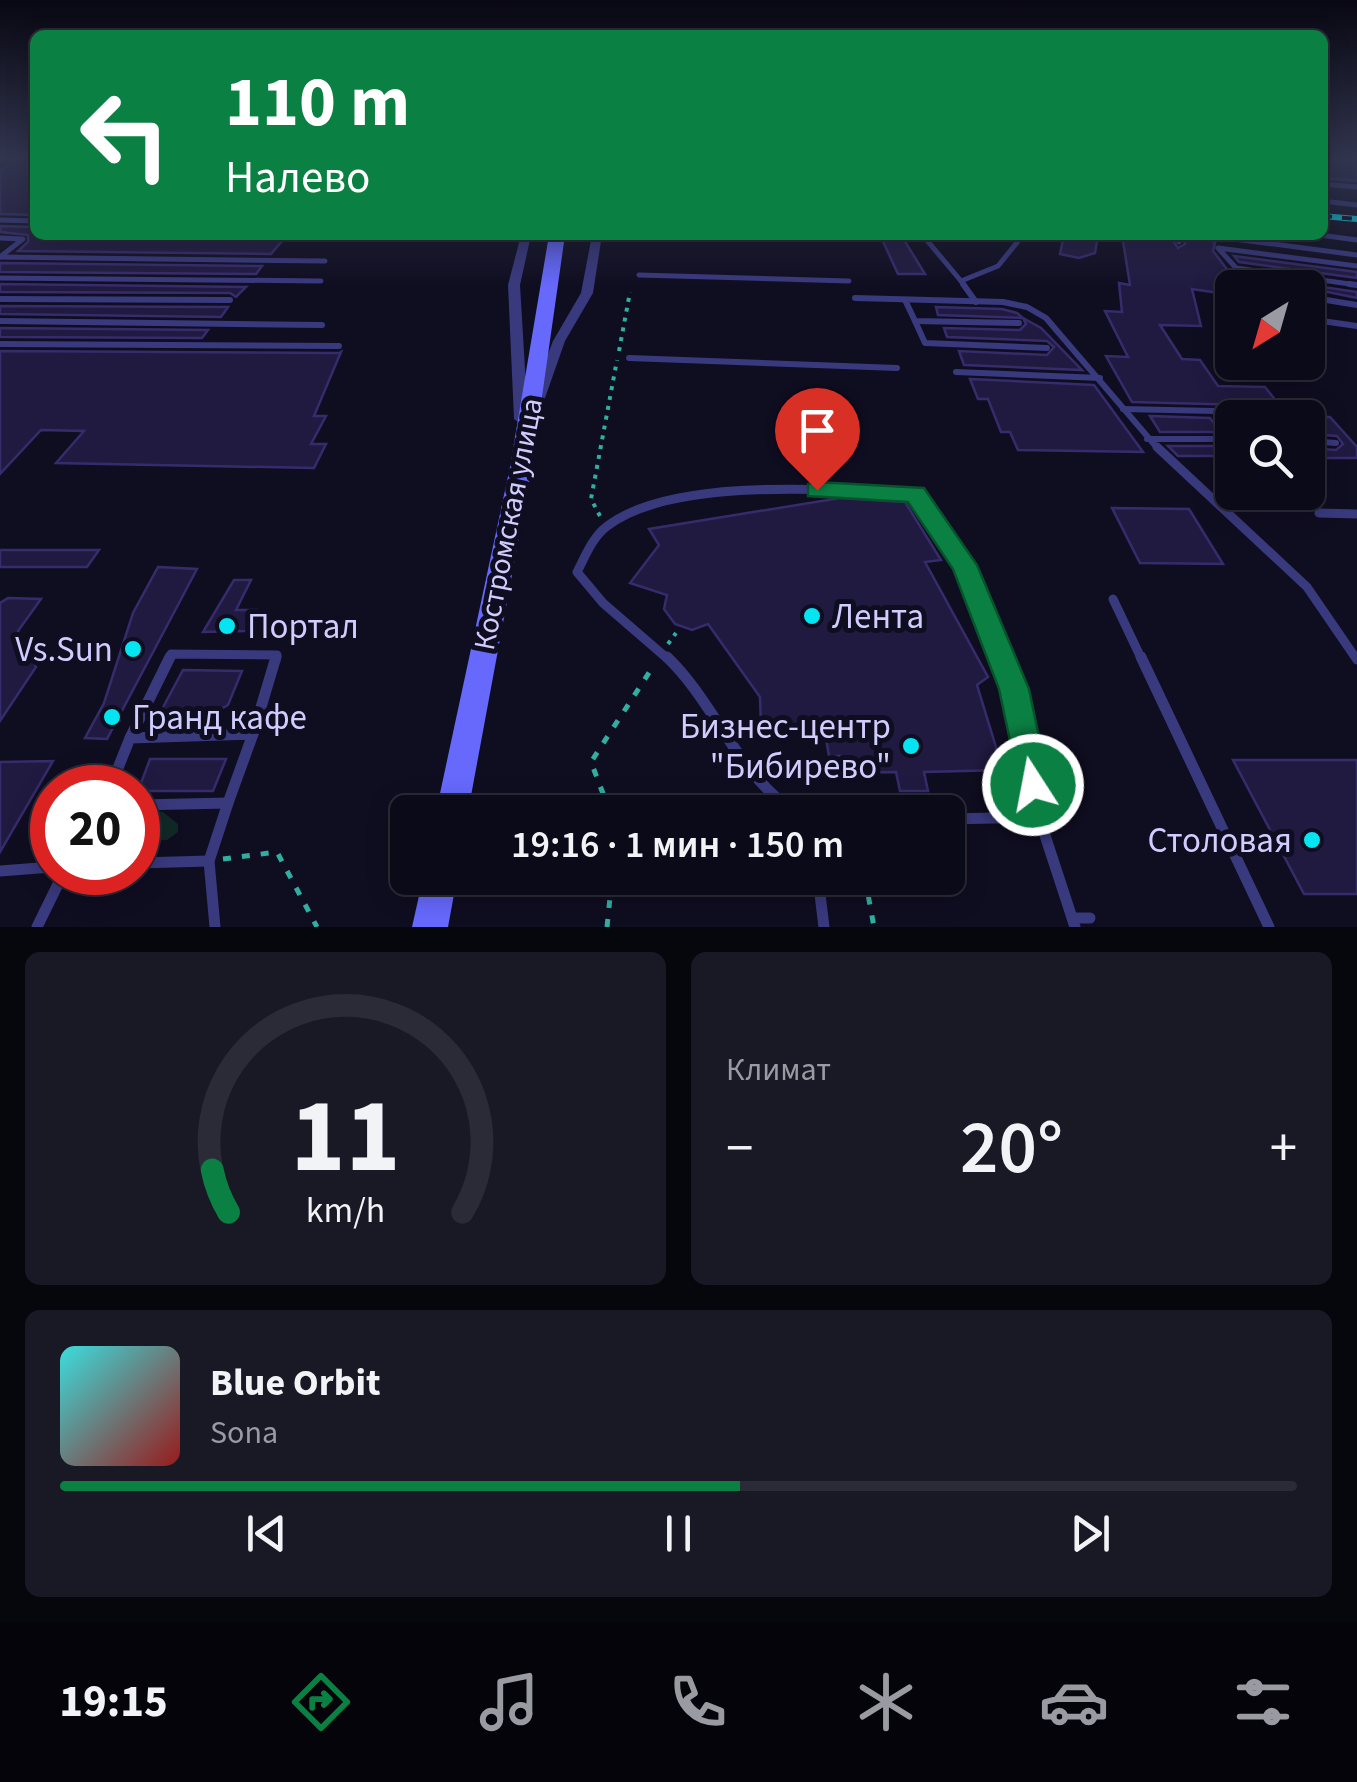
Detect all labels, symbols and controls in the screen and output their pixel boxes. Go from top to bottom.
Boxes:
text: 110 m [225,53,410,153]
icon: left [60,70,190,200]
text: Налево [225,146,371,210]
north arrow [1215,270,1325,380]
map controls [1215,270,1325,510]
pin [775,388,860,491]
street label: Костромская улица [463,394,554,654]
button: search [1215,400,1325,510]
icon: arrive [790,403,845,458]
place label: Лента [832,592,924,642]
place label: Портал [247,602,359,652]
marker: Лента [801,605,823,627]
marker: Портал [216,615,238,637]
place label: Vs.Sun [15,625,113,675]
marker: Vs.Sun [122,638,144,660]
place label: Гранд кафе [132,693,307,743]
place label: Бизнес-центр "Бибирево" [680,702,891,792]
marker: Гранд кафе [101,706,123,728]
position arrow [981,733,1085,837]
marker: Бизнес-центр "Бибирево" [900,735,922,757]
speed limit sign: 20 [30,765,160,895]
place label: Столовая [1147,816,1292,866]
text: 19:16 · 1 мин · 150 m [511,818,844,872]
marker: Столовая [1301,829,1323,851]
text: Климат [726,1047,831,1093]
text: 11 [291,1064,400,1212]
text: 20° [960,1095,1063,1202]
text: − [726,1110,753,1188]
text: + [1270,1110,1297,1188]
text: km/h [306,1185,385,1236]
text: Blue Orbit [210,1356,381,1410]
text: Sona [210,1410,278,1456]
icon: previous [239,1506,294,1561]
icon: pause [651,1506,706,1561]
icon: next [1063,1506,1118,1561]
icon: directions [286,1667,356,1737]
icon: music [474,1667,544,1737]
icon: phone [663,1667,733,1737]
icon: climate [851,1667,921,1737]
icon: car [1039,1667,1109,1737]
icon: filters [1228,1667,1298,1737]
text: 19:15 [59,1670,168,1734]

